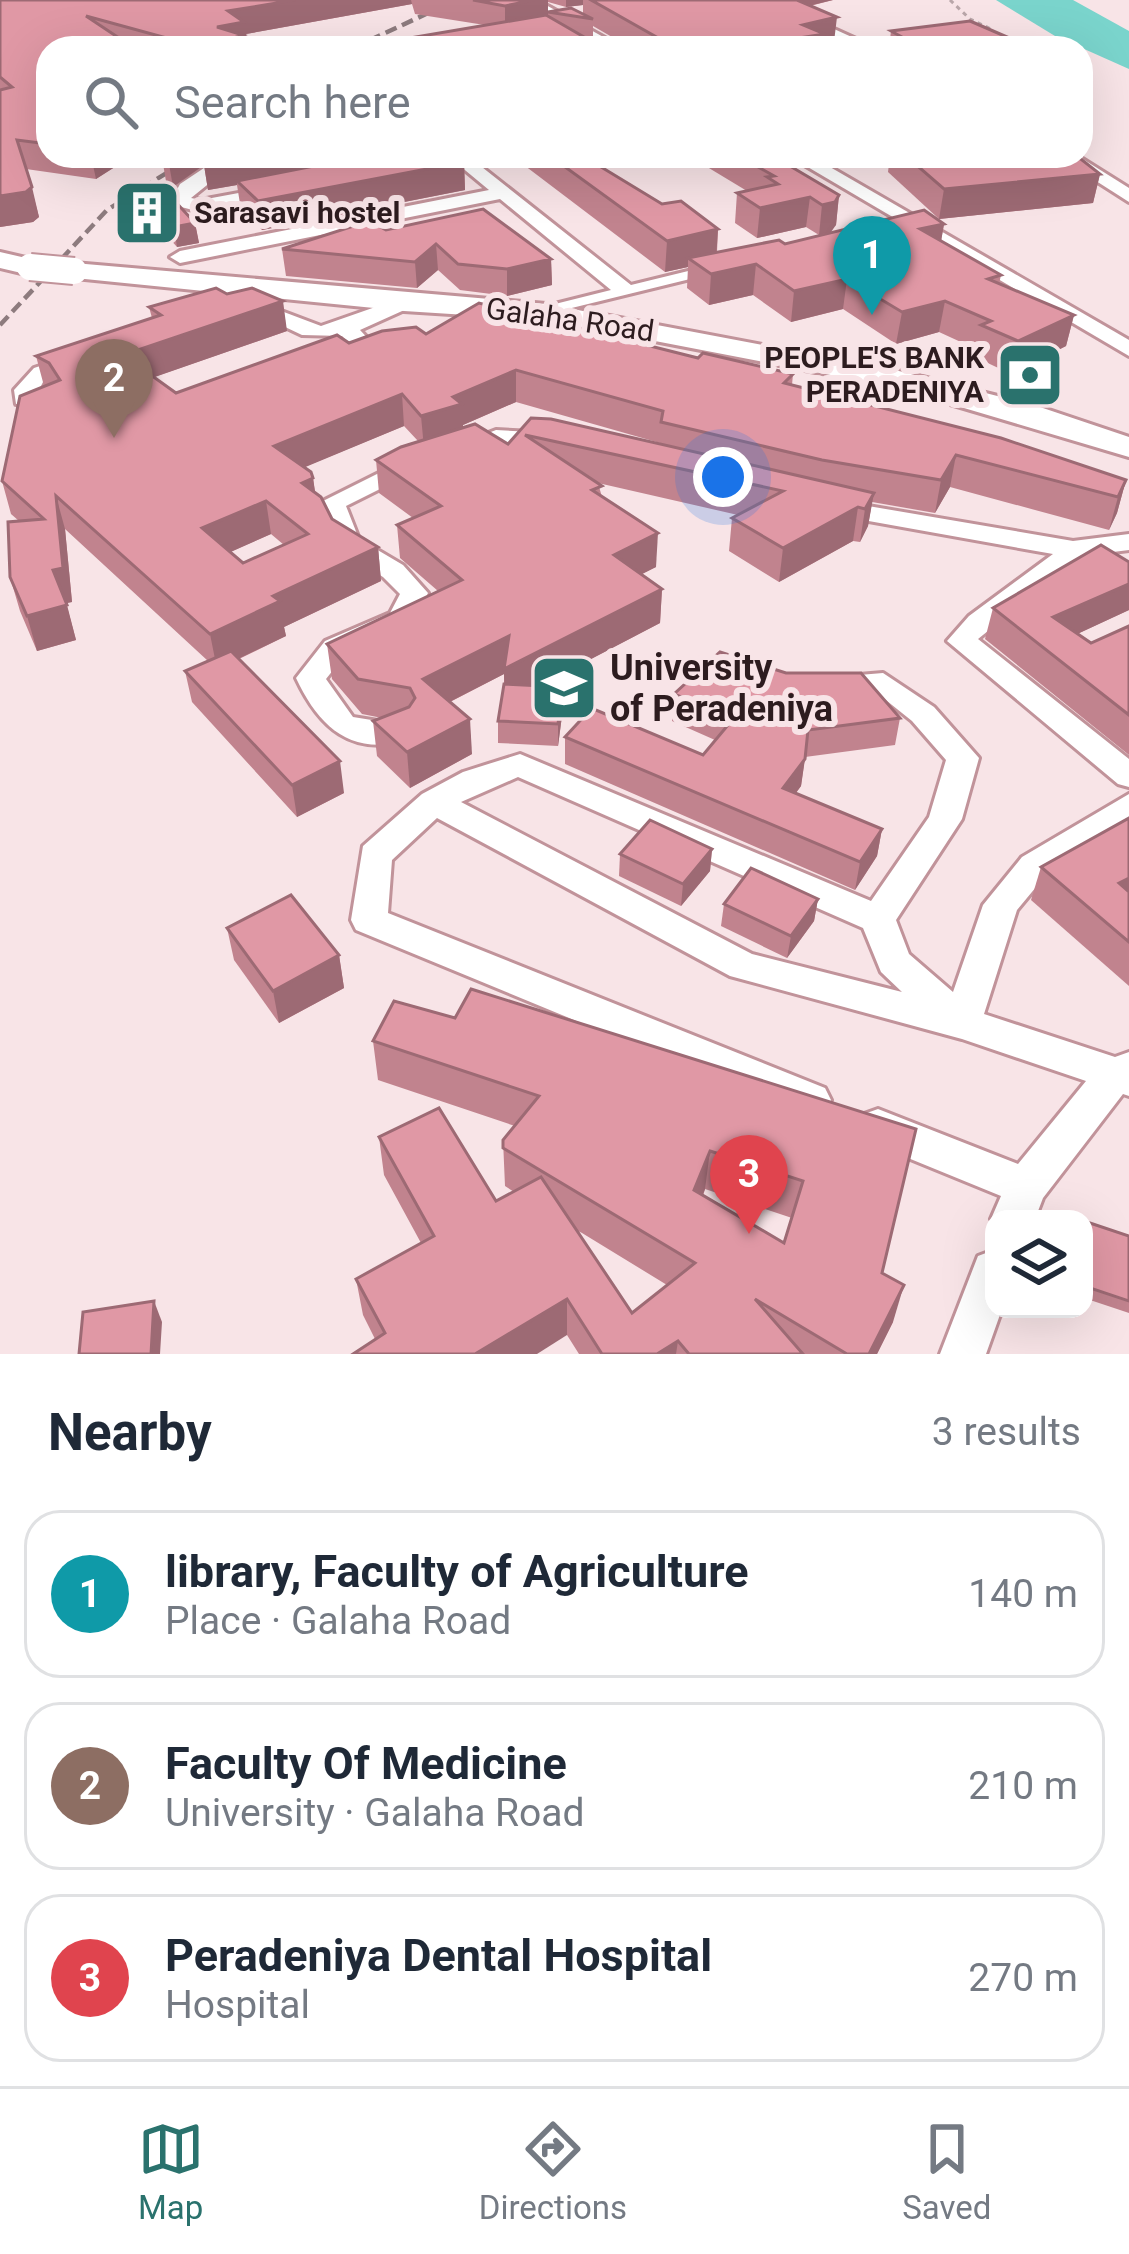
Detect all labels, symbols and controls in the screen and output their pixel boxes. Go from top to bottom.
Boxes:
search box [36,36,1093,168]
icon: search [78,69,144,135]
text: Search here [174,76,411,129]
building icon: Sarasavi hostel [112,178,182,248]
place label: Sarasavi hostel [194,195,400,230]
pin: 1 [833,216,911,315]
street label: Galaha Road [484,290,656,349]
pin: 2 [75,339,153,438]
place label: PEOPLE'S BANK PERADENIYA [764,340,985,409]
bank icon: PEOPLE'S BANK PERADENIYA [995,340,1065,410]
your location [693,447,753,507]
place label: University of Peradeniya [610,647,833,730]
school or university icon: University of Peradeniya [529,653,599,723]
pin: 3 [710,1135,788,1234]
map controls [985,1210,1093,1318]
button: layers [985,1210,1093,1318]
text: Nearby [48,1403,212,1462]
text: 3 results [932,1409,1081,1455]
text: library, Faculty of Agriculture [165,1545,749,1598]
text: 1 [79,1571,101,1617]
text: 140 m [968,1571,1078,1617]
text: Place · Galaha Road [165,1598,511,1644]
text: Faculty Of Medicine [165,1737,567,1790]
text: 2 [79,1763,101,1809]
text: 210 m [968,1763,1078,1809]
text: University · Galaha Road [165,1790,585,1836]
text: Peradeniya Dental Hospital [165,1929,712,1982]
text: 3 [79,1955,101,2001]
text: 270 m [968,1955,1078,2001]
text: Hospital [165,1982,310,2028]
tab: Map [138,2116,204,2227]
tab: Directions [479,2116,627,2227]
tab: Saved [902,2116,991,2227]

